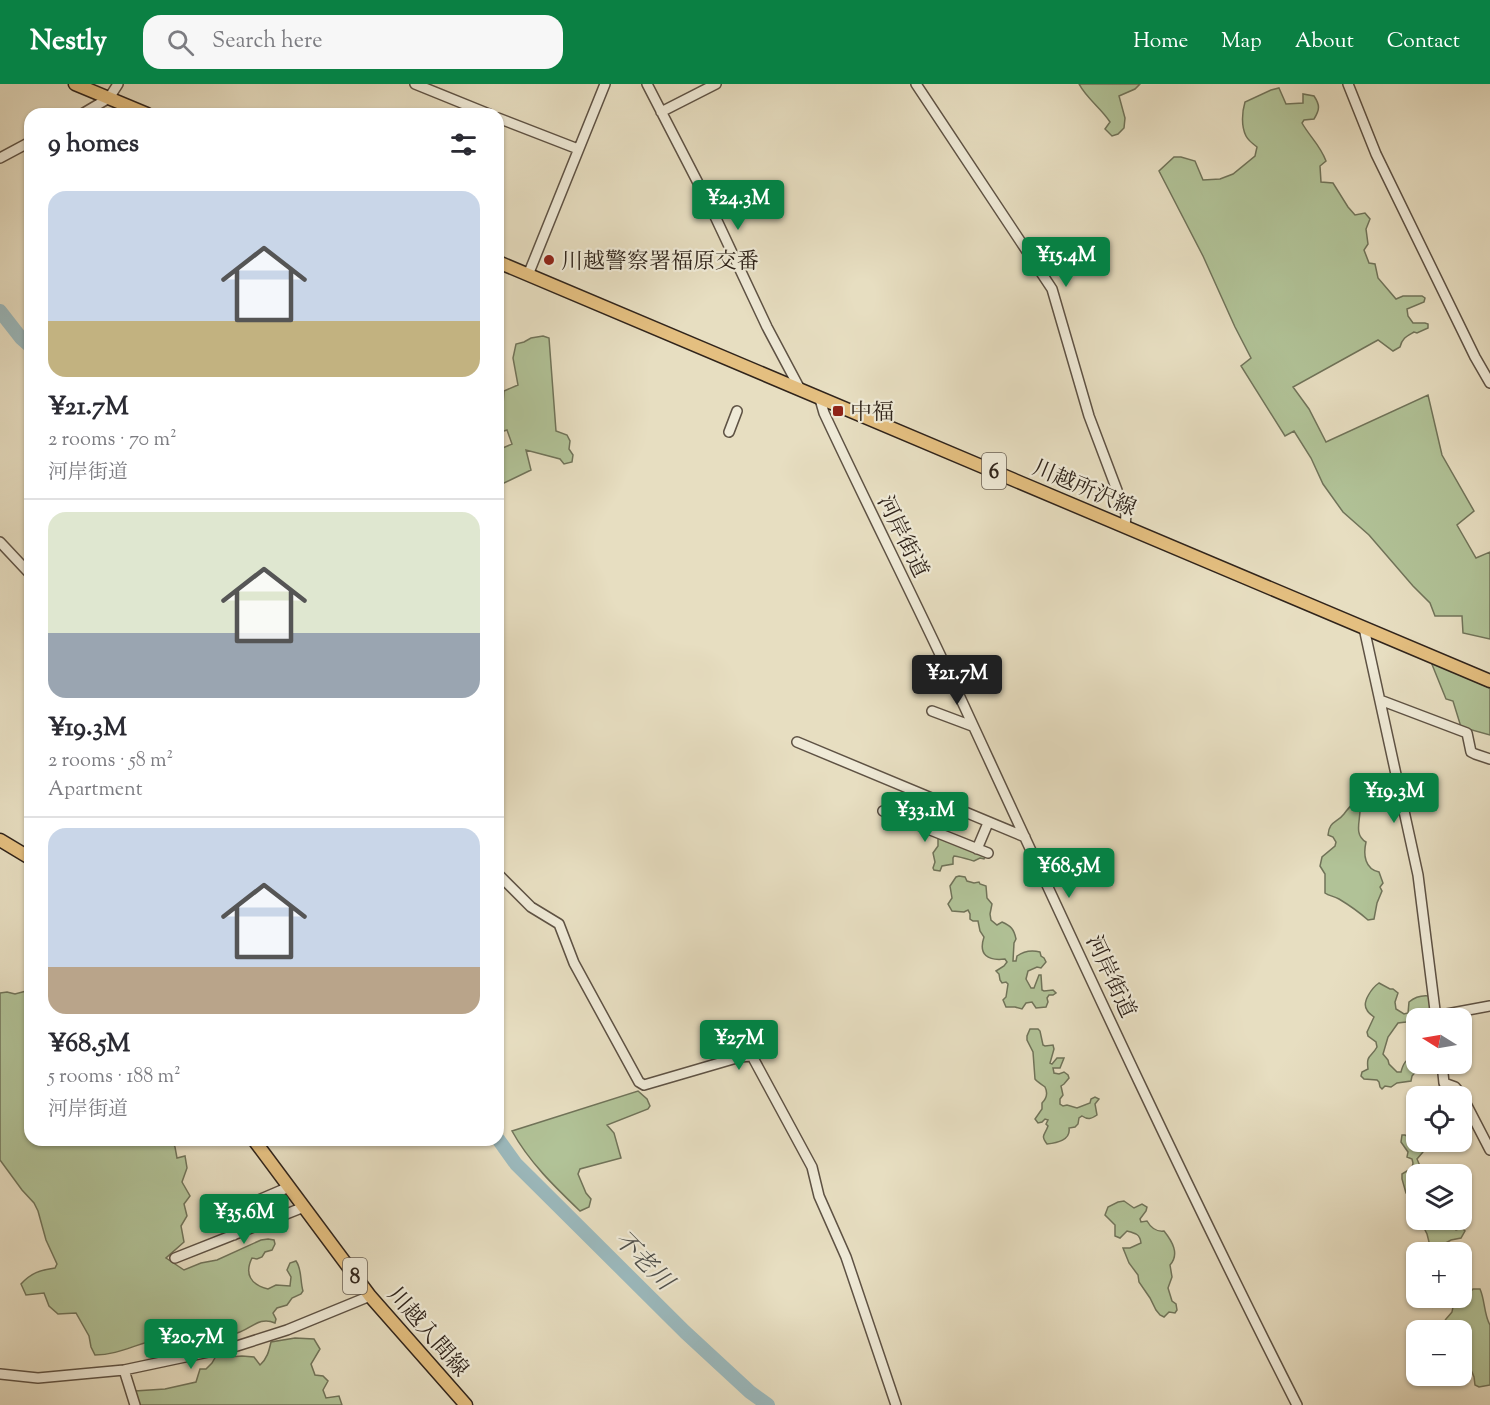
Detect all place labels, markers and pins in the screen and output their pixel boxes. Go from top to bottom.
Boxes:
pin: ¥24.3M [689,180,787,231]
pin: ¥15.4M [1017,237,1115,288]
place label: 川越警察署福原交番 [561,247,759,279]
marker: 川越警察署福原交番 [542,253,556,267]
place label: 中福 [850,398,894,430]
marker: 中福 [831,404,845,418]
pin: ¥21.7M [908,655,1006,706]
pin: ¥19.3M [1345,773,1443,824]
pin: ¥33.1M [876,792,974,843]
pin: ¥68.5M [1020,848,1118,899]
pin: ¥27M [703,1020,775,1071]
pin: ¥35.6M [195,1194,293,1245]
pin: ¥20.7M [142,1319,240,1370]

